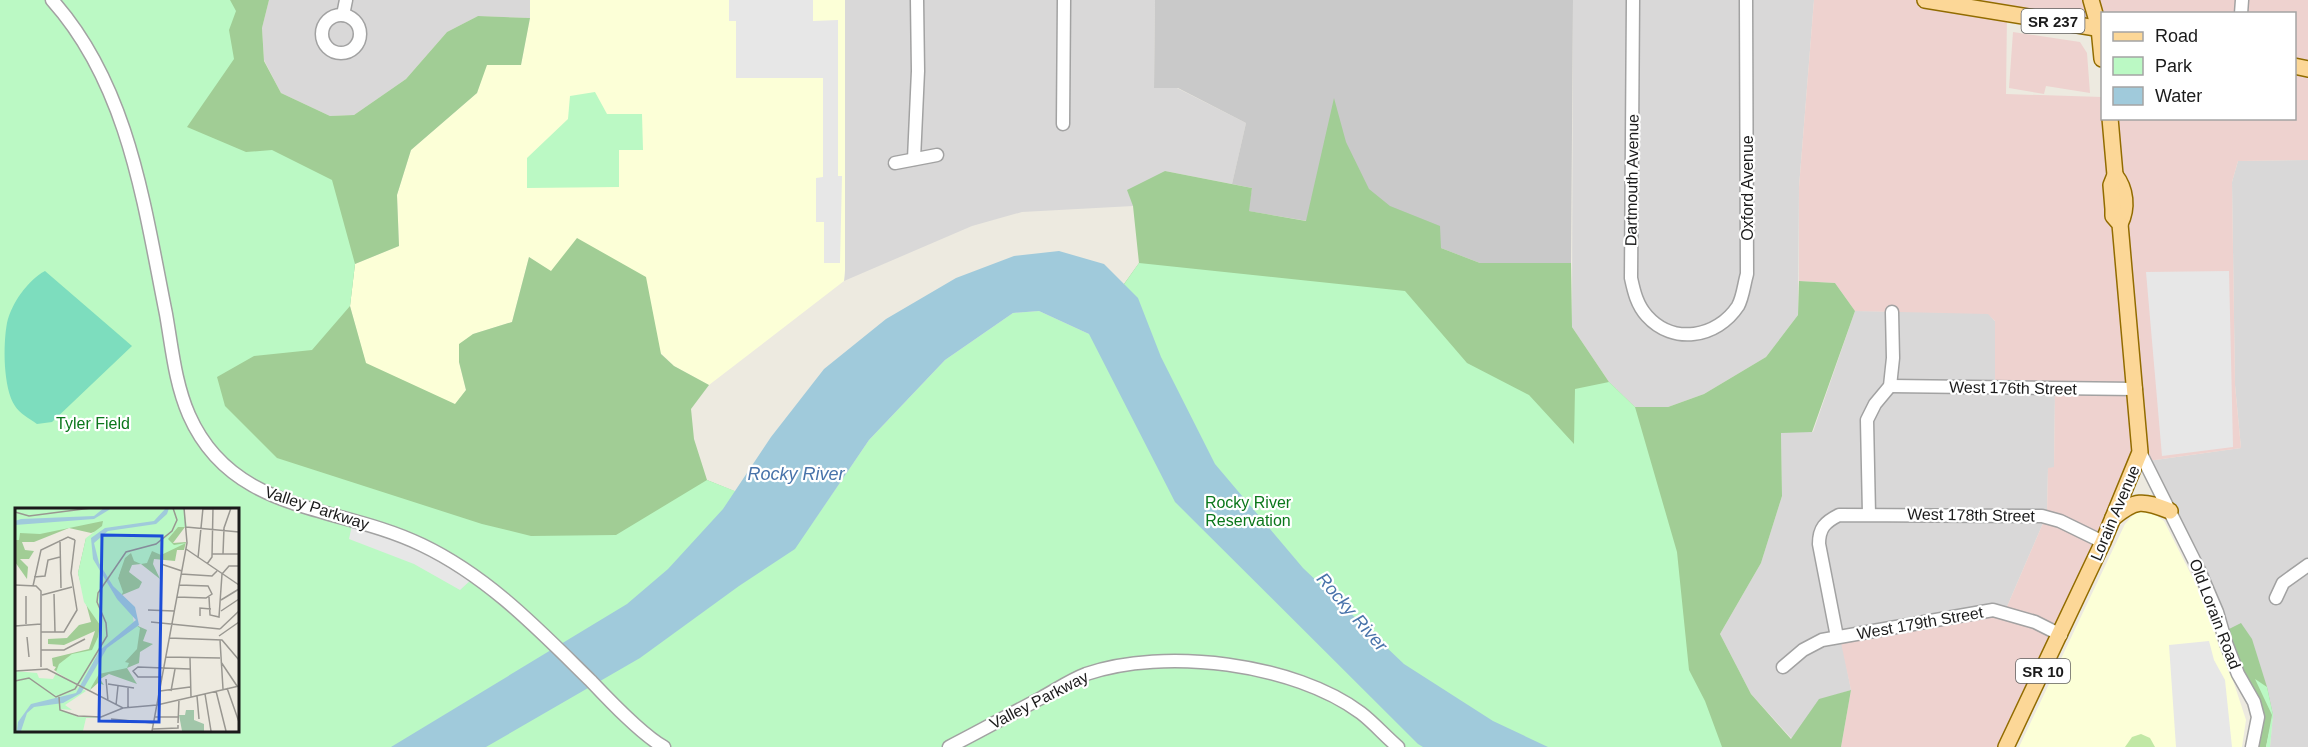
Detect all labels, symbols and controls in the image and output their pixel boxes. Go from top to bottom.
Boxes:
road number: SR 237 [2022,9,2084,33]
legend [2101,12,2296,120]
text: Road [2155,26,2198,46]
text: Park [2155,56,2193,76]
text: Water [2155,86,2202,106]
street label: Dartmouth Avenue [1622,114,1642,246]
street label: Oxford Avenue [1739,135,1756,241]
street label: West 176th Street [1949,378,2078,398]
park label: Tyler Field [56,415,130,432]
street label: Lorain Avenue [2087,463,2143,563]
water label: Rocky River [747,464,846,484]
street label: Valley Parkway [263,483,371,533]
park label: Rocky River Reservation [1205,494,1292,529]
street label: West 178th Street [1907,505,2036,525]
inset map [15,508,238,732]
street label: Old Lorain Road [2186,557,2244,671]
water label: Rocky River [1313,569,1392,656]
street label: West 179th Street [1856,603,1985,642]
road number: SR 10 [2016,659,2070,683]
street label: Valley Parkway [987,668,1091,732]

